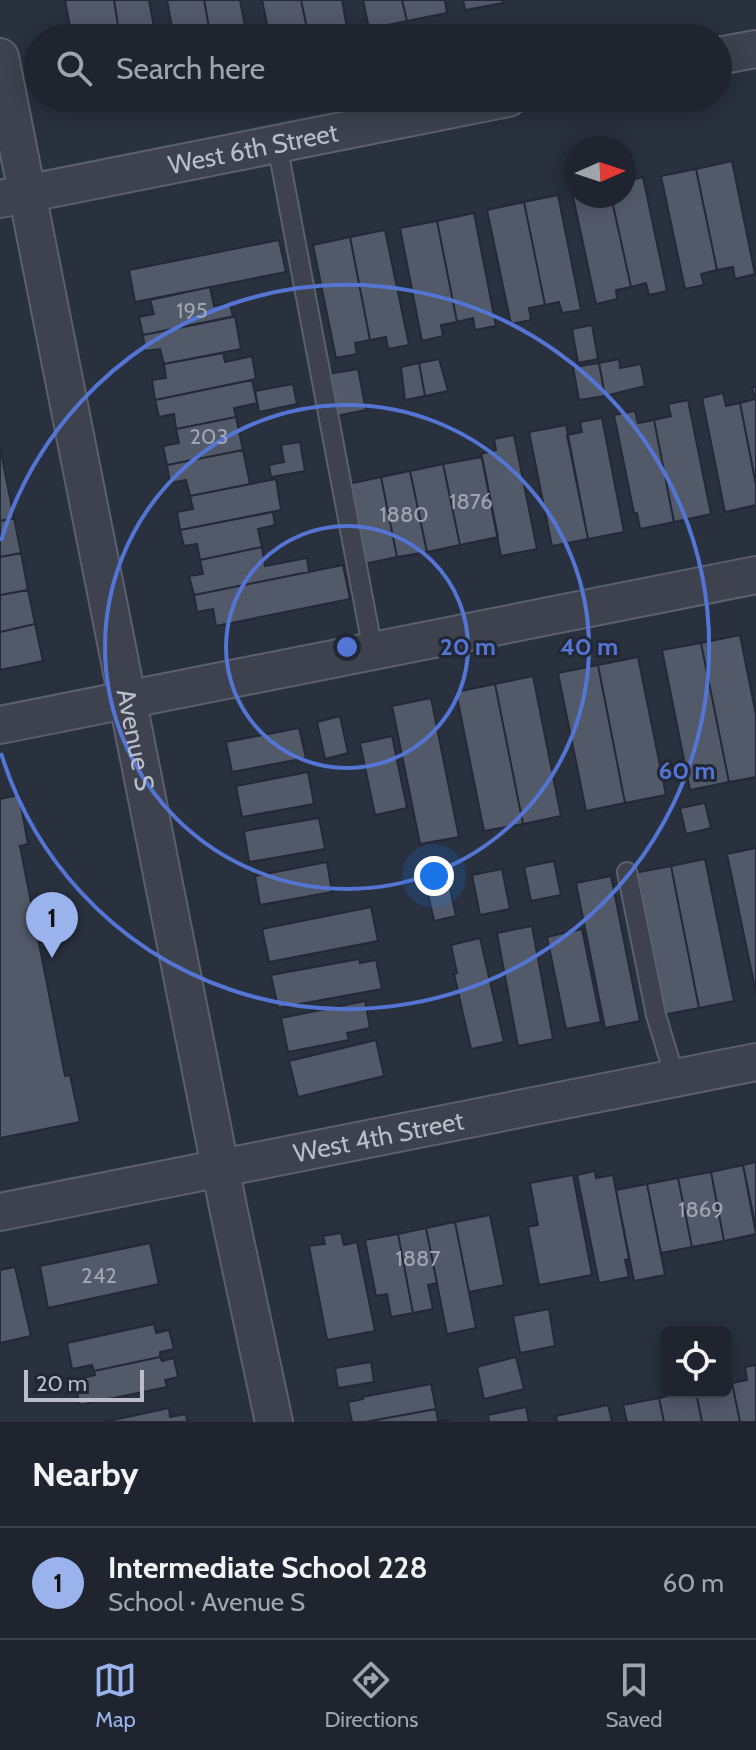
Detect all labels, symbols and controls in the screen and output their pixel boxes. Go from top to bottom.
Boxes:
search box [24,24,732,112]
icon: search [52,46,96,90]
text: Search here [116,50,265,87]
street label: West 6th Street [165,116,341,181]
north arrow [564,136,636,208]
house number: 195 [176,297,208,324]
house number: 203 [190,423,228,450]
house number: 1876 [449,488,493,515]
house number: 1880 [379,501,429,528]
text: 20 m [440,632,496,661]
text: 40 m [560,632,618,661]
centre of rings [333,633,361,661]
street label: Avenue S [110,686,161,794]
text: 60 m [659,756,715,785]
your location [414,856,454,896]
pin: 1 [26,892,78,958]
street label: West 4th Street [291,1104,467,1169]
house number: 1869 [678,1196,724,1223]
house number: 1887 [396,1245,440,1272]
house number: 242 [81,1262,117,1289]
map controls [660,1326,732,1398]
button: locate [660,1326,732,1398]
scale bar [24,1366,144,1402]
text: 20 m [36,1370,87,1397]
text: Nearby [32,1453,139,1495]
text: Intermediate School 228 [108,1549,428,1586]
text: 1 [53,1567,63,1599]
text: 60 m [662,1567,724,1599]
text: School · Avenue S [108,1586,305,1618]
tab: Map [93,1658,137,1733]
tab: Directions [324,1658,418,1733]
tab: Saved [605,1658,663,1733]

